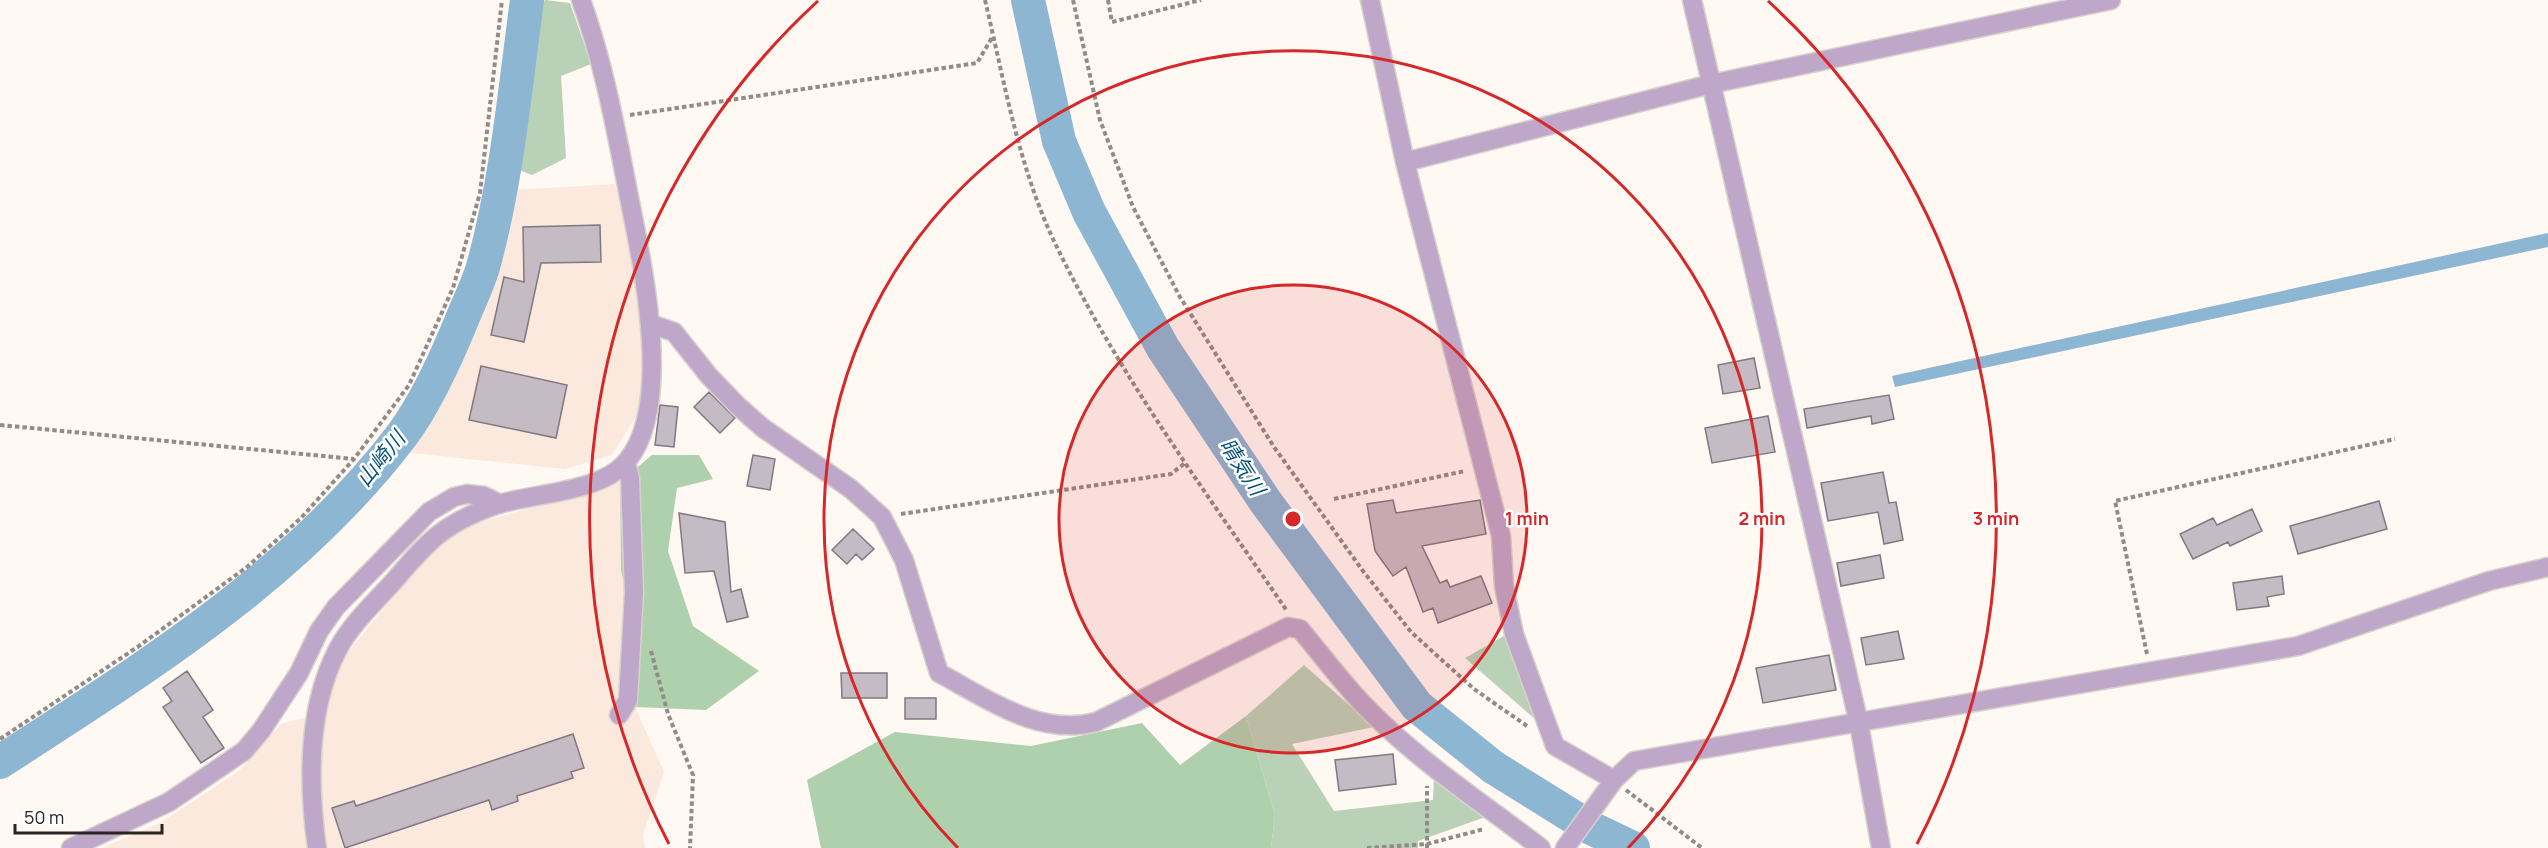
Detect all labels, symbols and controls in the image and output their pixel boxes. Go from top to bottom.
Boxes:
water label: 山崎川 [350,424,412,492]
water label: 晴気川 [1214,432,1273,502]
text: 1 min [1505,506,1549,530]
text: 2 min [1739,506,1785,530]
text: 3 min [1973,506,2019,530]
centre of rings [1283,509,1303,529]
scale bar [15,797,162,835]
text: 50 m [24,805,64,829]

